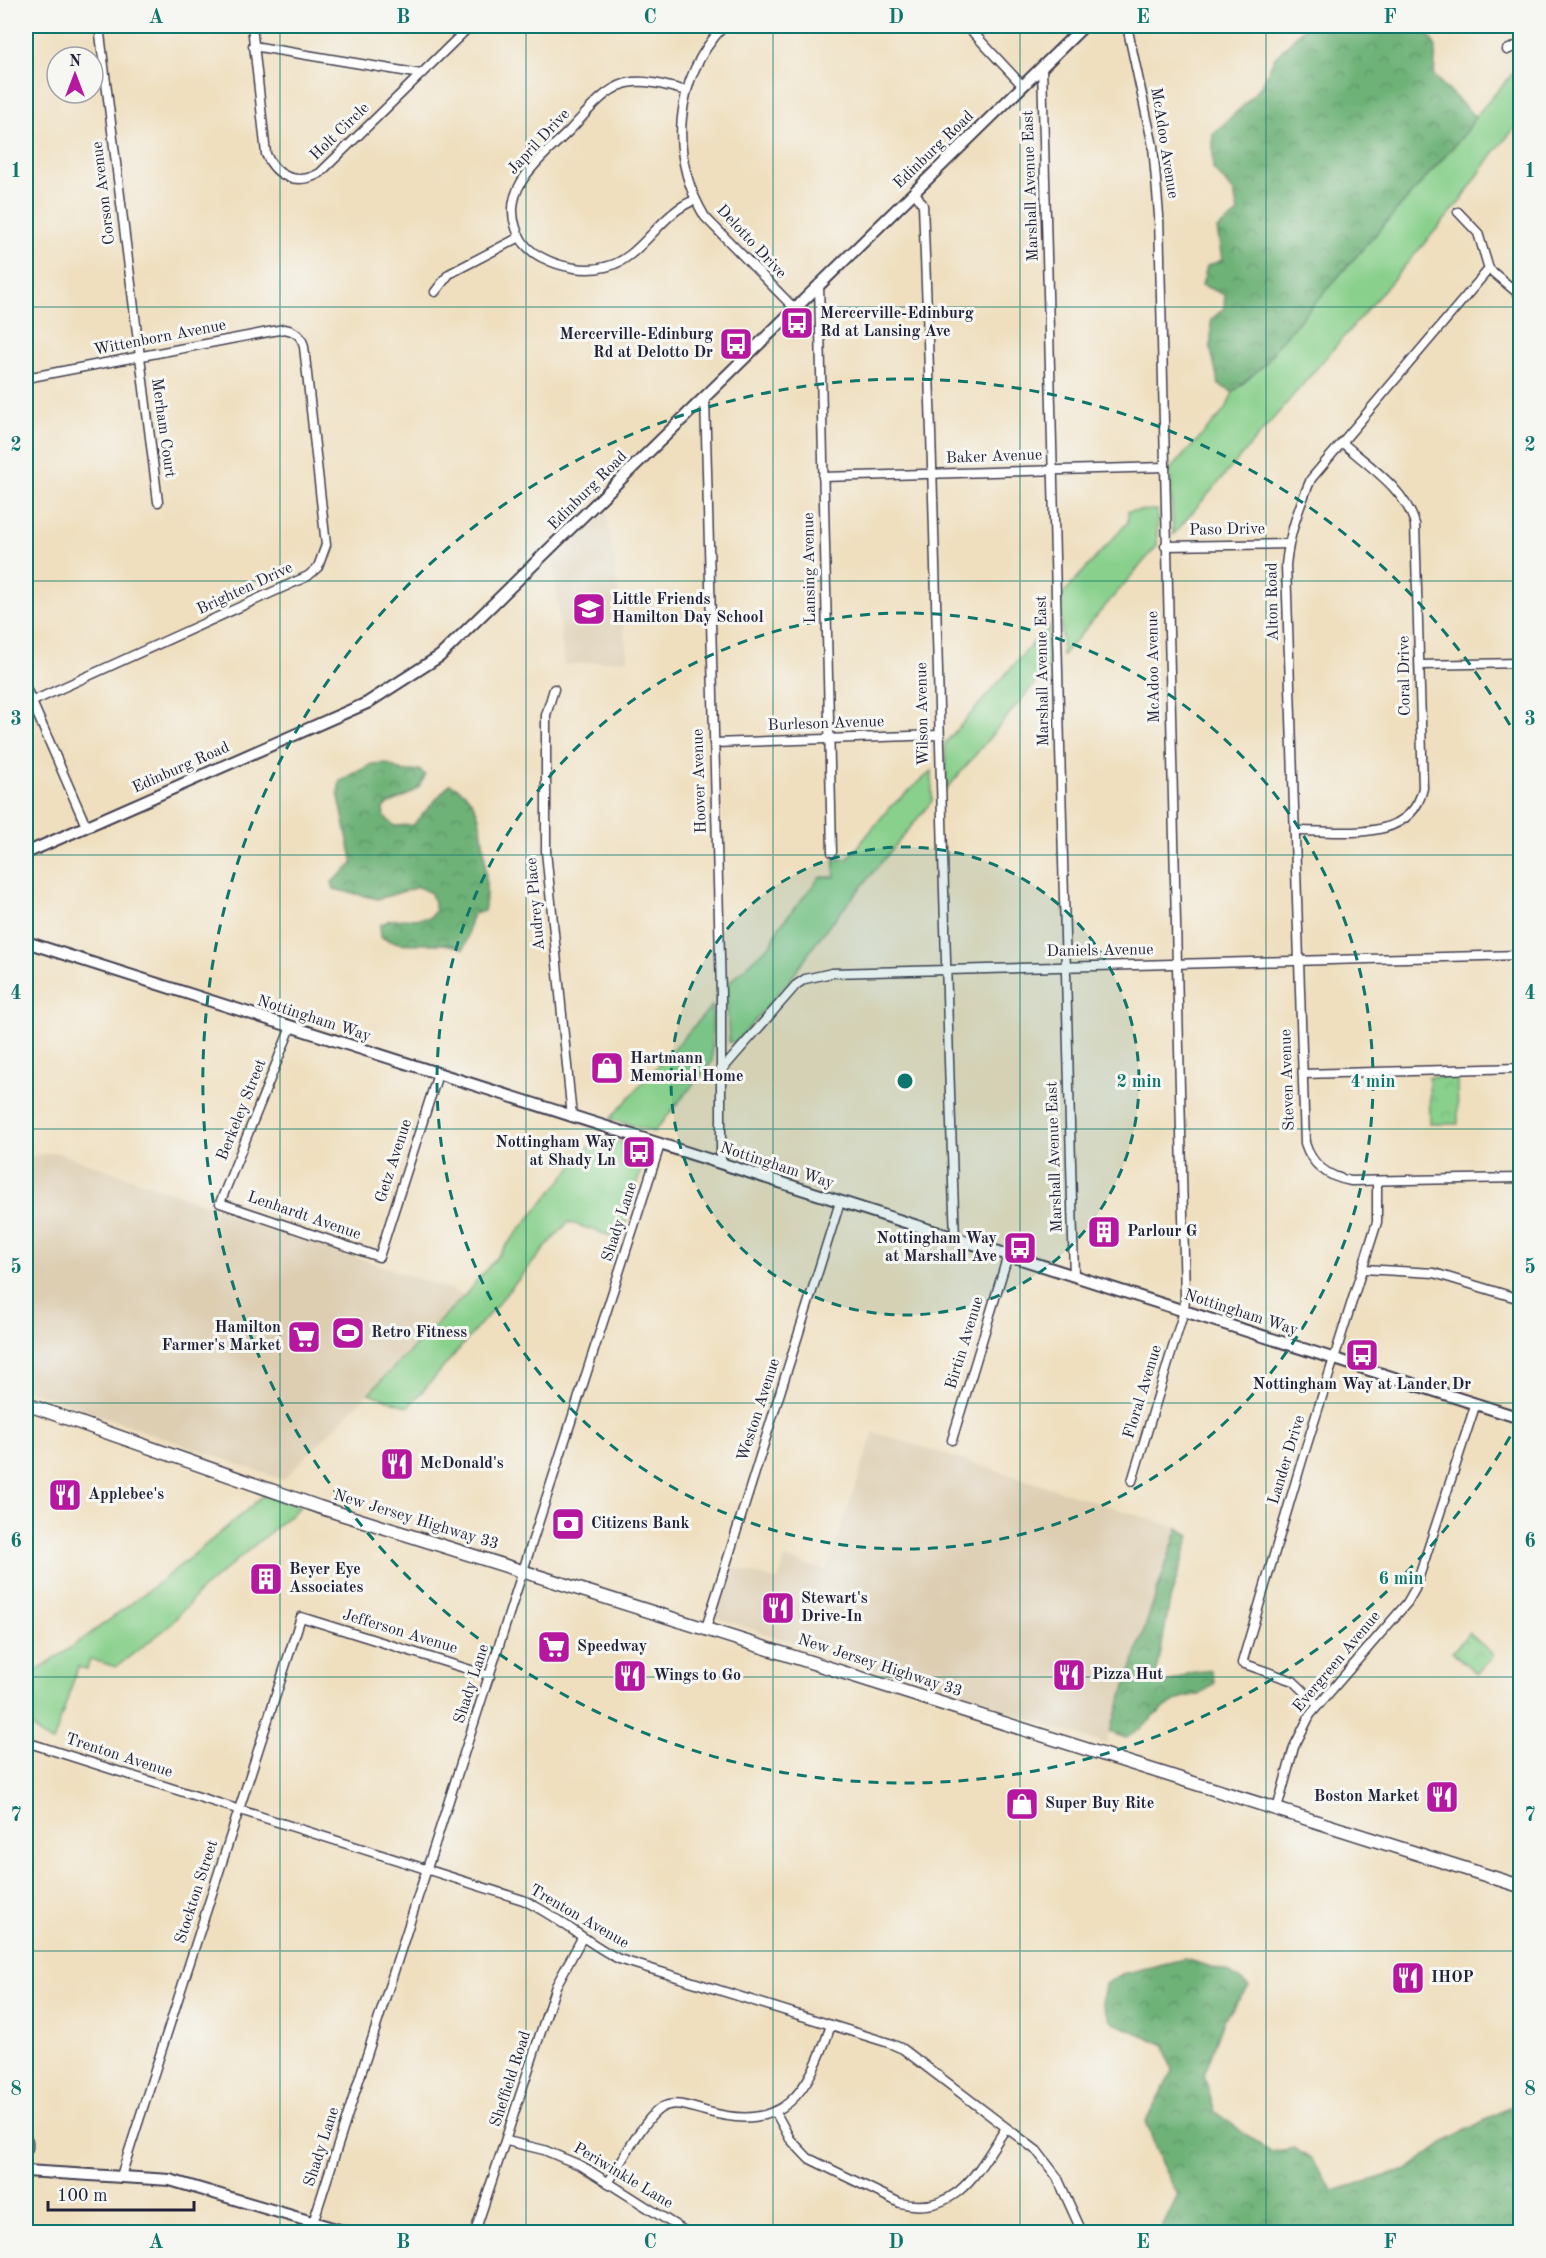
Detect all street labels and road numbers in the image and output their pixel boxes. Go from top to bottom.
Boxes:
street label: McAdoo Avenue [1147,86,1181,200]
street label: Holt Circle [307,100,373,164]
street label: Japril Drive [505,106,573,178]
street label: Edinburg Road [891,108,977,192]
street label: Marshall Avenue East [1020,110,1042,262]
street label: Corson Avenue [90,140,118,246]
street label: Delotto Drive [713,202,789,282]
street label: Wittenborn Avenue [92,317,228,359]
street label: Merham Court [148,377,178,479]
street label: Baker Avenue [946,447,1042,467]
street label: Edinburg Road [545,448,631,534]
street label: Lansing Avenue [801,512,819,624]
street label: Paso Drive [1189,521,1265,539]
street label: Brighten Drive [195,560,295,618]
street label: Alton Road [1264,562,1282,642]
street label: Marshall Avenue East [1034,595,1052,747]
street label: McAdoo Avenue [1145,611,1163,723]
street label: Coral Drive [1396,636,1414,716]
street label: Wilson Avenue [914,662,932,766]
street label: Burleson Avenue [767,714,885,734]
street label: Hoover Avenue [690,728,710,834]
street label: Edinburg Road [130,739,232,797]
street label: Audrey Place [524,857,548,951]
street label: Daniels Avenue [1046,942,1154,960]
street label: Nottingham Way [255,993,373,1045]
street label: Steven Avenue [1278,1029,1298,1131]
street label: Berkeley Street [214,1057,270,1163]
street label: Marshall Avenue East [1044,1081,1066,1233]
street label: Getz Avenue [373,1117,415,1205]
street label: Nottingham Way [718,1140,836,1192]
street label: Shady Lane [600,1180,640,1264]
street label: Lenhardt Avenue [245,1189,363,1243]
street label: Nottingham Way [1182,1287,1300,1339]
street label: Birtin Avenue [943,1295,987,1391]
street label: Floral Avenue [1121,1343,1165,1441]
street label: Weston Avenue [735,1356,783,1464]
street label: Lander Drive [1266,1413,1308,1507]
street label: New Jersey Highway 33 [332,1487,500,1553]
street label: Jefferson Avenue [341,1607,459,1657]
street label: Evergreen Avenue [1290,1608,1384,1716]
street label: New Jersey Highway 33 [796,1632,964,1700]
street label: Shady Lane [452,1642,492,1726]
street label: Trenton Avenue [64,1731,174,1781]
street label: Stockton Street [173,1838,221,1946]
street label: Trenton Avenue [527,1882,631,1952]
street label: Sheffield Road [488,2029,534,2129]
street label: Shady Lane [302,2105,342,2189]
street label: Periwinkle Lane [571,2140,675,2212]

